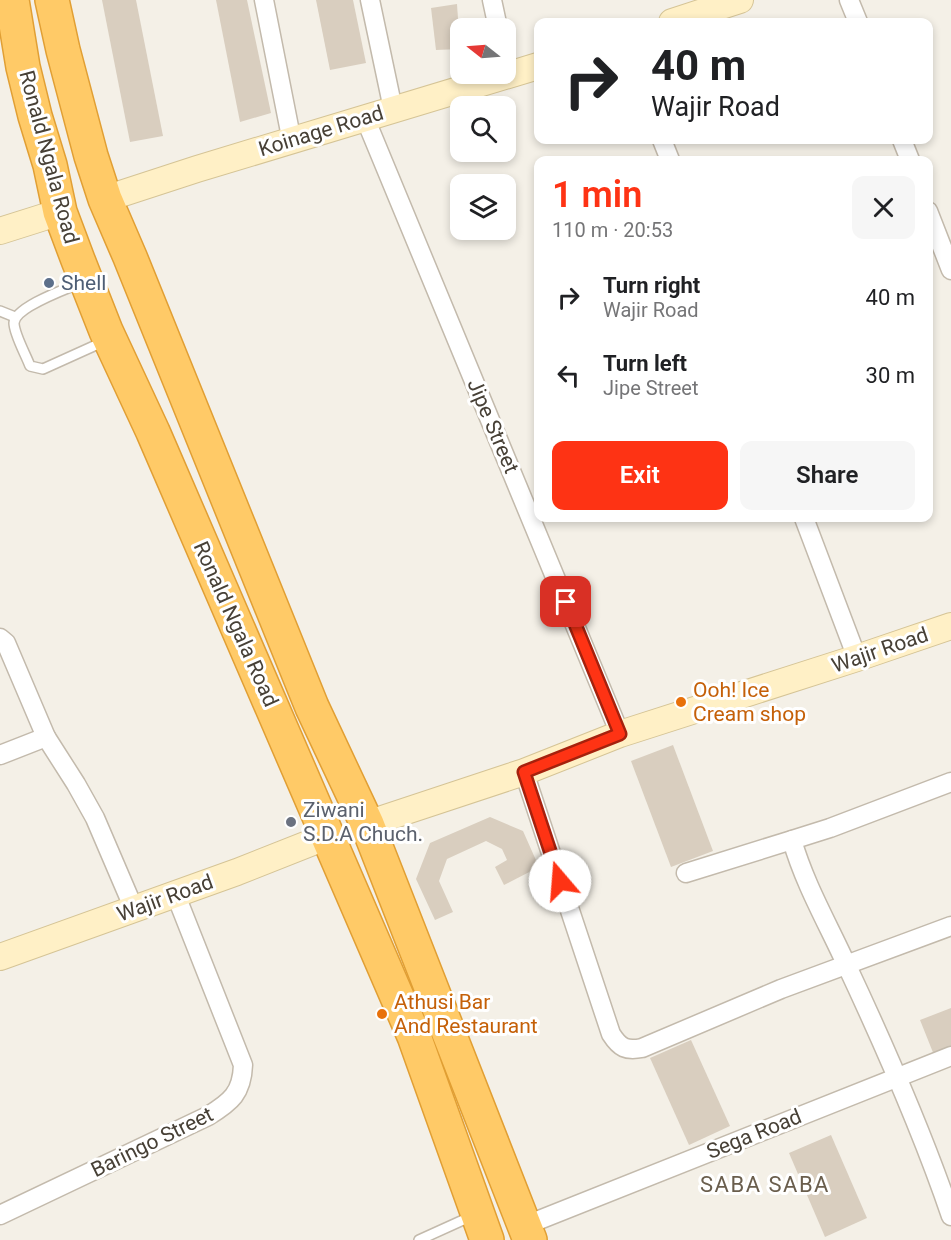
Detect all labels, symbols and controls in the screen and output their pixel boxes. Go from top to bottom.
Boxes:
north arrow [450,18,516,84]
map controls [450,18,516,240]
text: 40 m [651,41,746,90]
icon: right [552,42,630,120]
street label: Ronald Ngala Road [14,68,84,246]
text: Wajir Road [651,91,780,123]
button: search [450,96,516,162]
street label: Koinage Road [256,101,386,161]
button: layers [450,174,516,240]
text: 1 min [552,174,642,216]
button: close [852,176,915,239]
text: 110 m · 20:53 [552,218,673,242]
place label: Shell [61,271,106,295]
text: Turn right [603,273,700,298]
marker: Shell [42,276,56,290]
icon: right [552,281,585,314]
text: 40 m [866,285,915,310]
text: Wajir Road [603,298,699,322]
text: Turn left [603,351,687,376]
icon: left [552,359,585,392]
text: 30 m [866,363,915,388]
street label: Jipe Street [462,375,524,477]
text: Jipe Street [603,376,698,400]
button: Exit [552,441,728,510]
button: Share [740,441,915,510]
street label: Ronald Ngala Road [189,538,283,710]
pin [540,576,591,627]
icon: arrive [549,585,582,618]
street label: Wajir Road [829,622,931,678]
place label: Ooh! Ice Cream shop [693,678,806,726]
marker: Ooh! Ice Cream shop [674,695,688,709]
place label: Ziwani S.D.A Chuch. [303,798,423,846]
marker: Ziwani S.D.A Chuch. [284,815,298,829]
position arrow [528,849,592,913]
street label: Wajir Road [114,870,216,926]
place label: Athusi Bar And Restaurant [394,990,538,1038]
marker: Athusi Bar And Restaurant [375,1007,389,1021]
street label: Baringo Street [87,1102,217,1182]
street label: Sega Road [703,1104,805,1164]
district label: SABA SABA [700,1172,830,1197]

